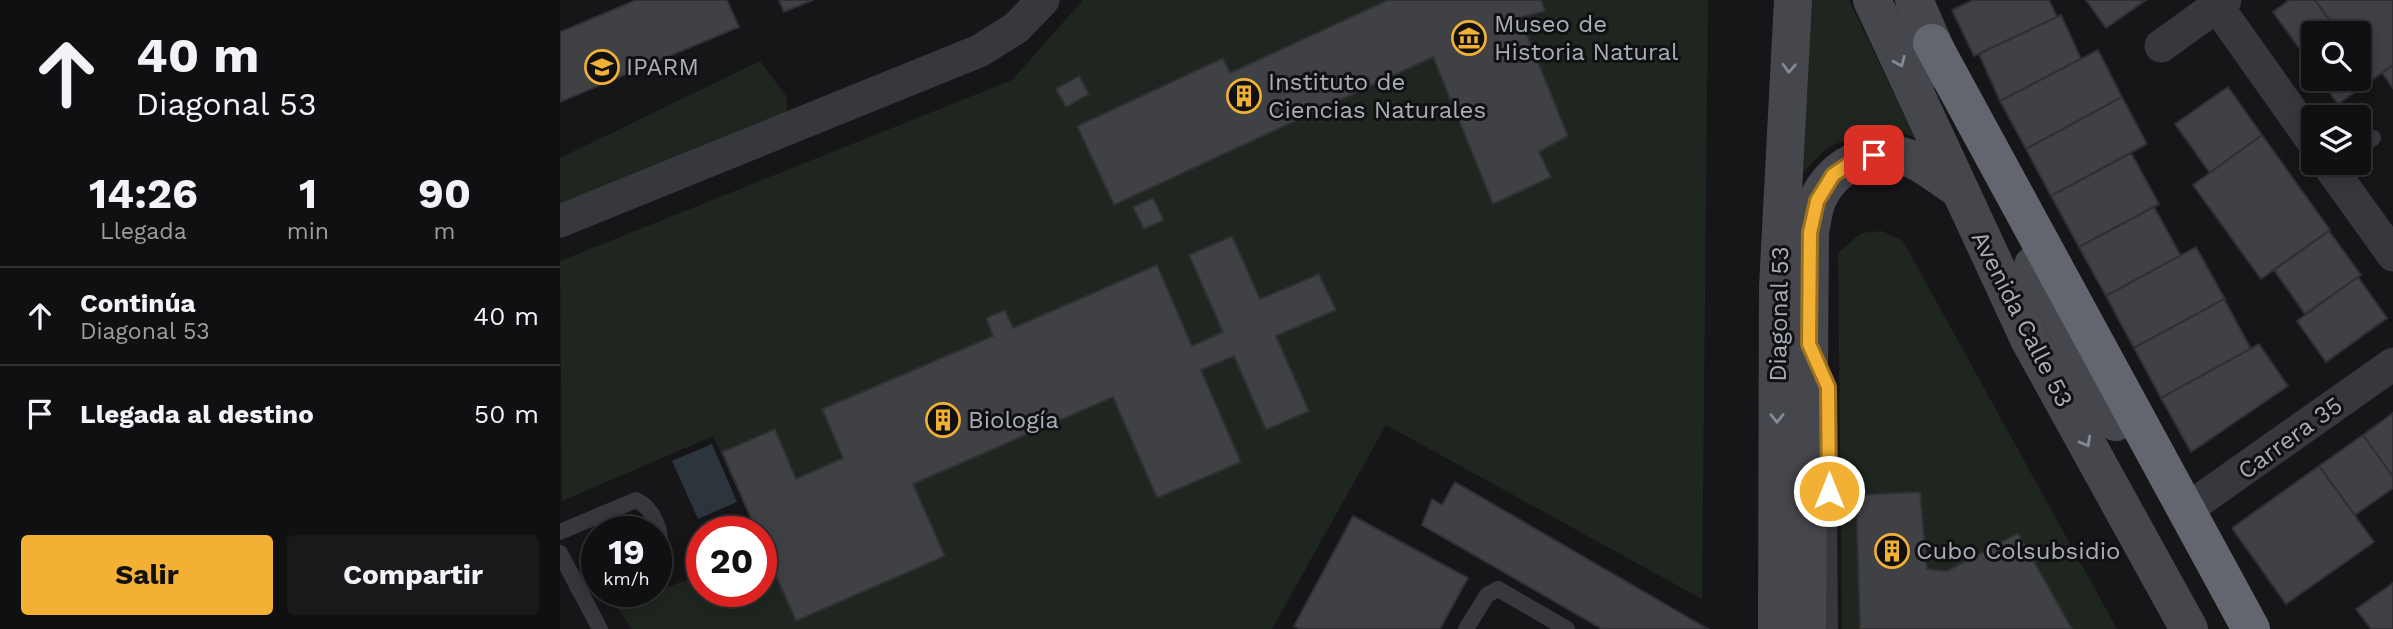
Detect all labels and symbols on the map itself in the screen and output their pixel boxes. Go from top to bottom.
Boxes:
place label: Museo de Historia Natural [1494,10,1679,66]
museum icon: Museo de Historia Natural [1450,19,1488,57]
school or university icon: IPARM [583,48,621,86]
place label: IPARM [626,53,699,81]
one-way arrow [1892,55,1906,67]
one-way arrow [1782,63,1797,74]
place label: Instituto de Ciencias Naturales [1268,68,1486,124]
building icon: Instituto de Ciencias Naturales [1225,77,1263,115]
pin [1844,125,1904,185]
street label: Avenida Calle 53 [1966,226,2078,412]
street label: Diagonal 53 [1764,246,1794,382]
street label: Carrera 35 [2233,391,2347,485]
building icon: Biología [924,401,962,439]
place label: Biología [968,406,1059,434]
one-way arrow [1769,413,1785,424]
one-way arrow [2078,434,2091,447]
position arrow [1792,454,1866,528]
speed limit sign: 20 [686,516,777,607]
building icon: Cubo Colsubsidio [1873,532,1911,570]
place label: Cubo Colsubsidio [1916,537,2120,565]

